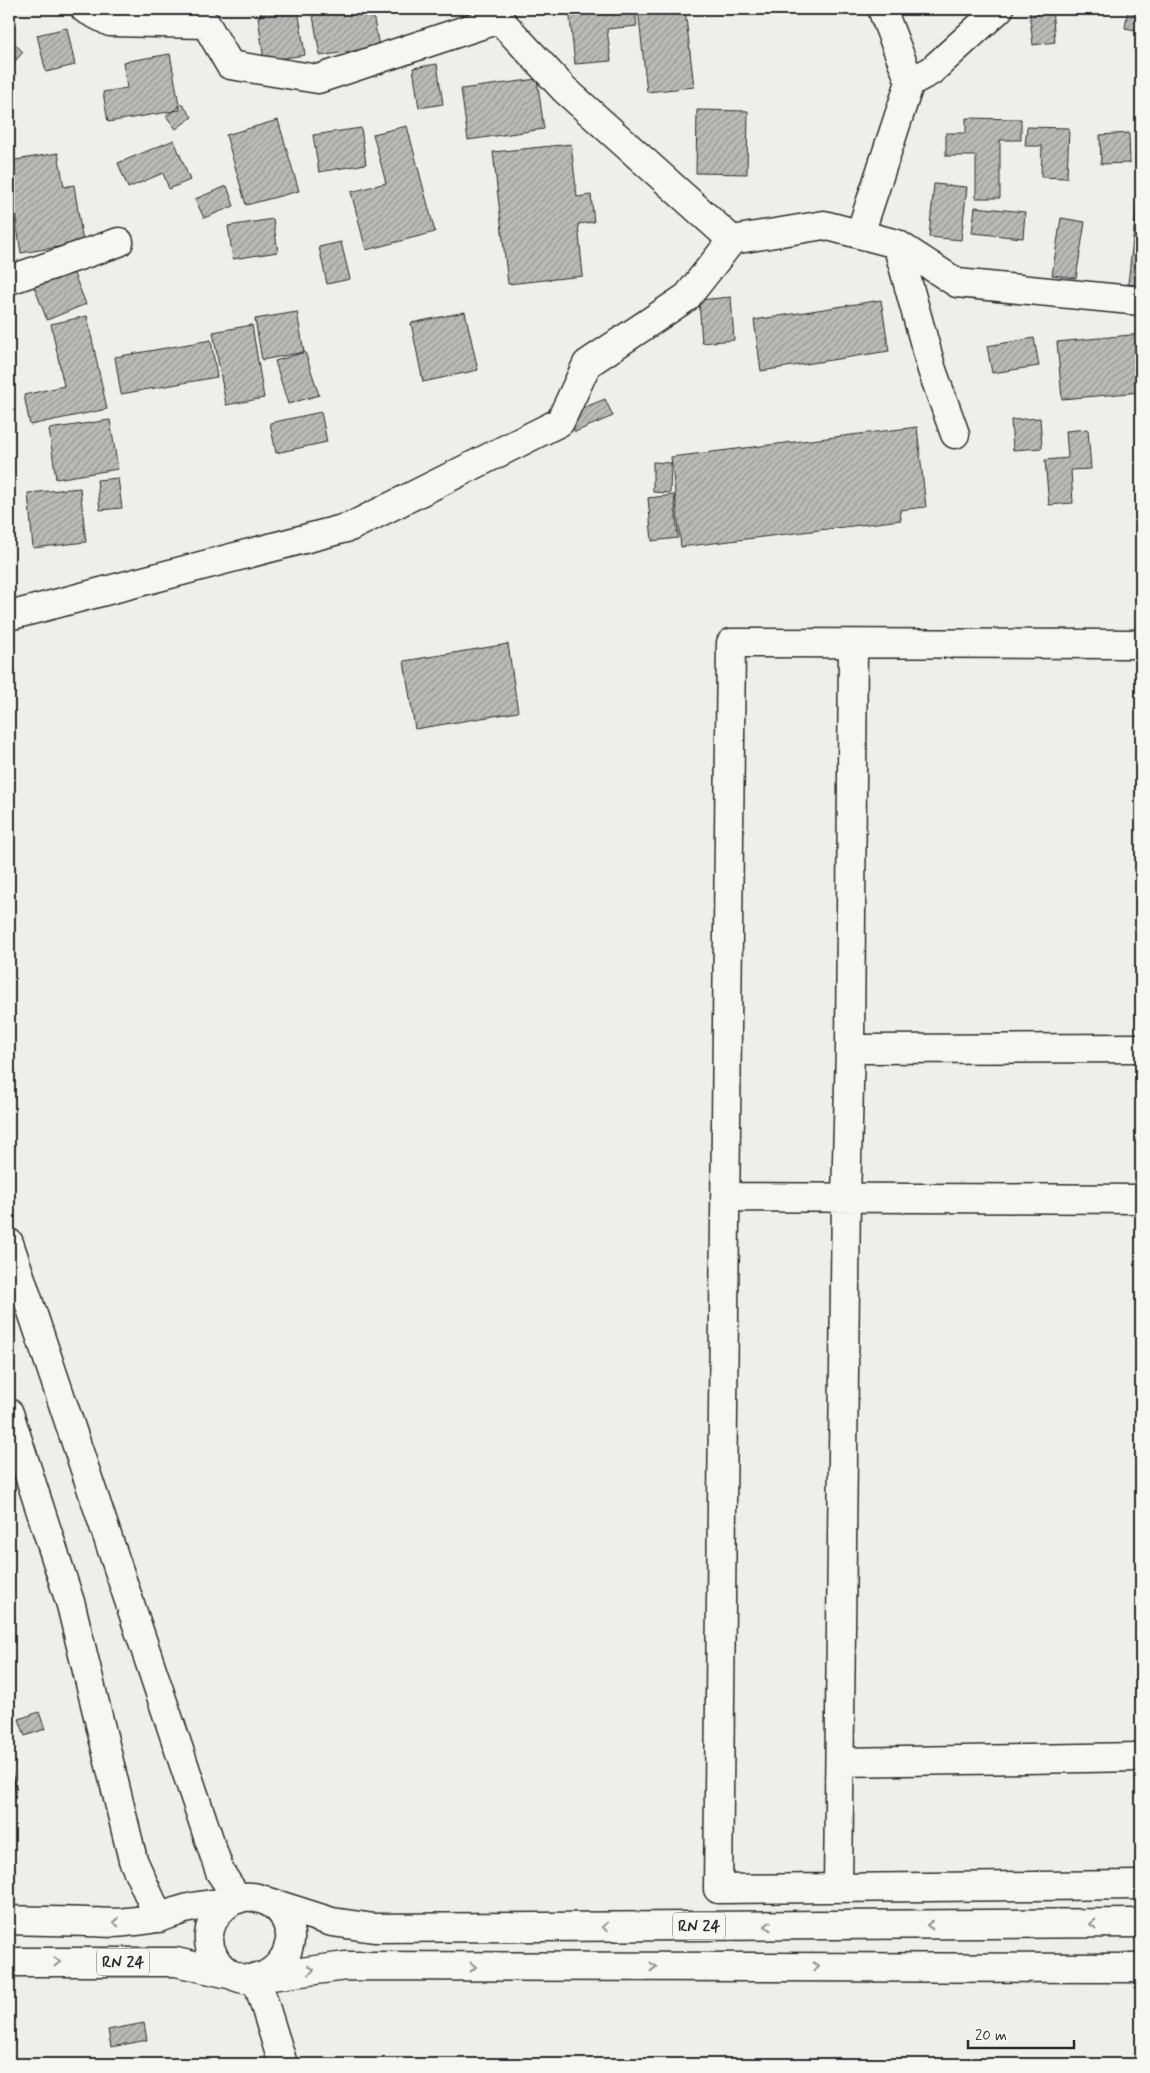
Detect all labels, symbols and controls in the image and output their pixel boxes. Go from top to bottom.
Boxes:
road number: RN 24 [673,1912,725,1940]
one-way arrow [112,1917,120,1928]
one-way arrow [1088,1919,1096,1929]
one-way arrow [926,1920,934,1930]
one-way arrow [763,1921,771,1931]
one-way arrow [601,1922,608,1932]
road number: RN 24 [97,1948,149,1975]
one-way arrow [54,1957,62,1967]
one-way arrow [470,1962,478,1972]
one-way arrow [650,1962,658,1972]
one-way arrow [812,1962,820,1972]
one-way arrow [307,1965,315,1976]
scale bar [968,2018,1074,2050]
text: 20 m [975,2026,1007,2046]

